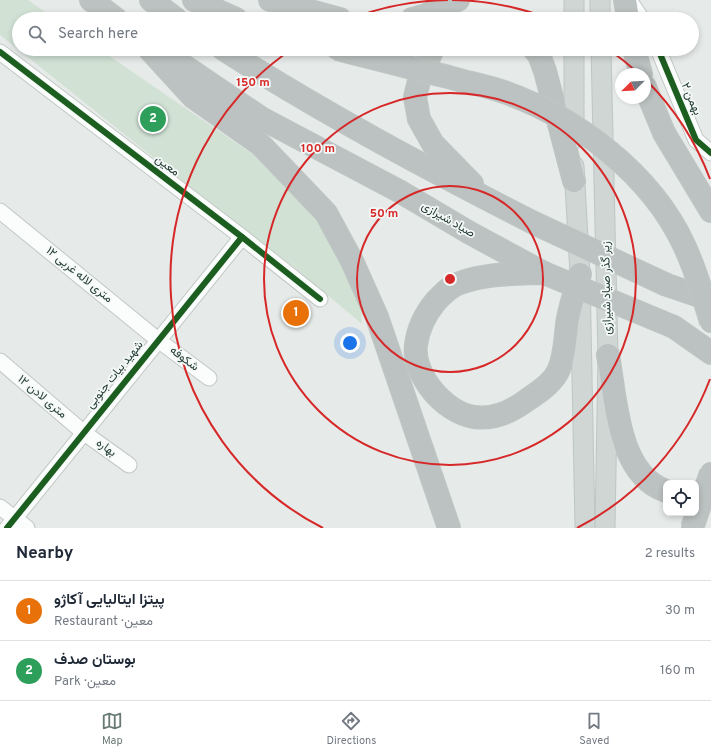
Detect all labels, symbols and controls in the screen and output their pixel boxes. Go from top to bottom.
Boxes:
search box [12,12,699,56]
icon: search [26,23,48,45]
text: Search here [58,25,138,44]
north arrow [615,68,651,104]
text: 150 m [236,75,270,91]
street label: بهمن ۲ [677,80,705,118]
pin: 2 [140,104,166,134]
text: 100 m [301,141,335,157]
street label: معین [152,152,182,180]
street label: صیاد شیرازی [418,198,478,242]
text: 50 m [370,206,398,222]
street label: زیر گذر صیاد شیرازی [598,241,616,335]
street label: ۱۲ متری لاله غربی [42,243,116,307]
centre of rings [443,272,457,286]
pin: 1 [283,298,309,328]
your location [340,333,360,353]
street label: شهید بیات جنوبی [83,338,147,412]
street label: شکوفه [166,343,202,375]
street label: ۱۲ متری لادن [14,372,70,422]
street label: بهاره [93,435,119,461]
map controls [663,480,699,516]
button: locate [663,480,699,516]
text: Nearby [16,543,73,565]
text: 2 results [645,546,695,562]
text: پیتزا ایتالیایی آکاژو [54,591,165,610]
text: 1 [26,603,32,619]
text: 30 m [665,603,695,619]
text: Restaurant · معین [54,614,153,630]
text: بوستان صدف [54,651,136,670]
text: 2 [25,663,33,679]
text: 160 m [660,663,695,679]
text: Park · معین [54,674,116,690]
tab: Map [101,710,123,748]
tab: Directions [326,710,376,748]
tab: Saved [579,710,610,748]

